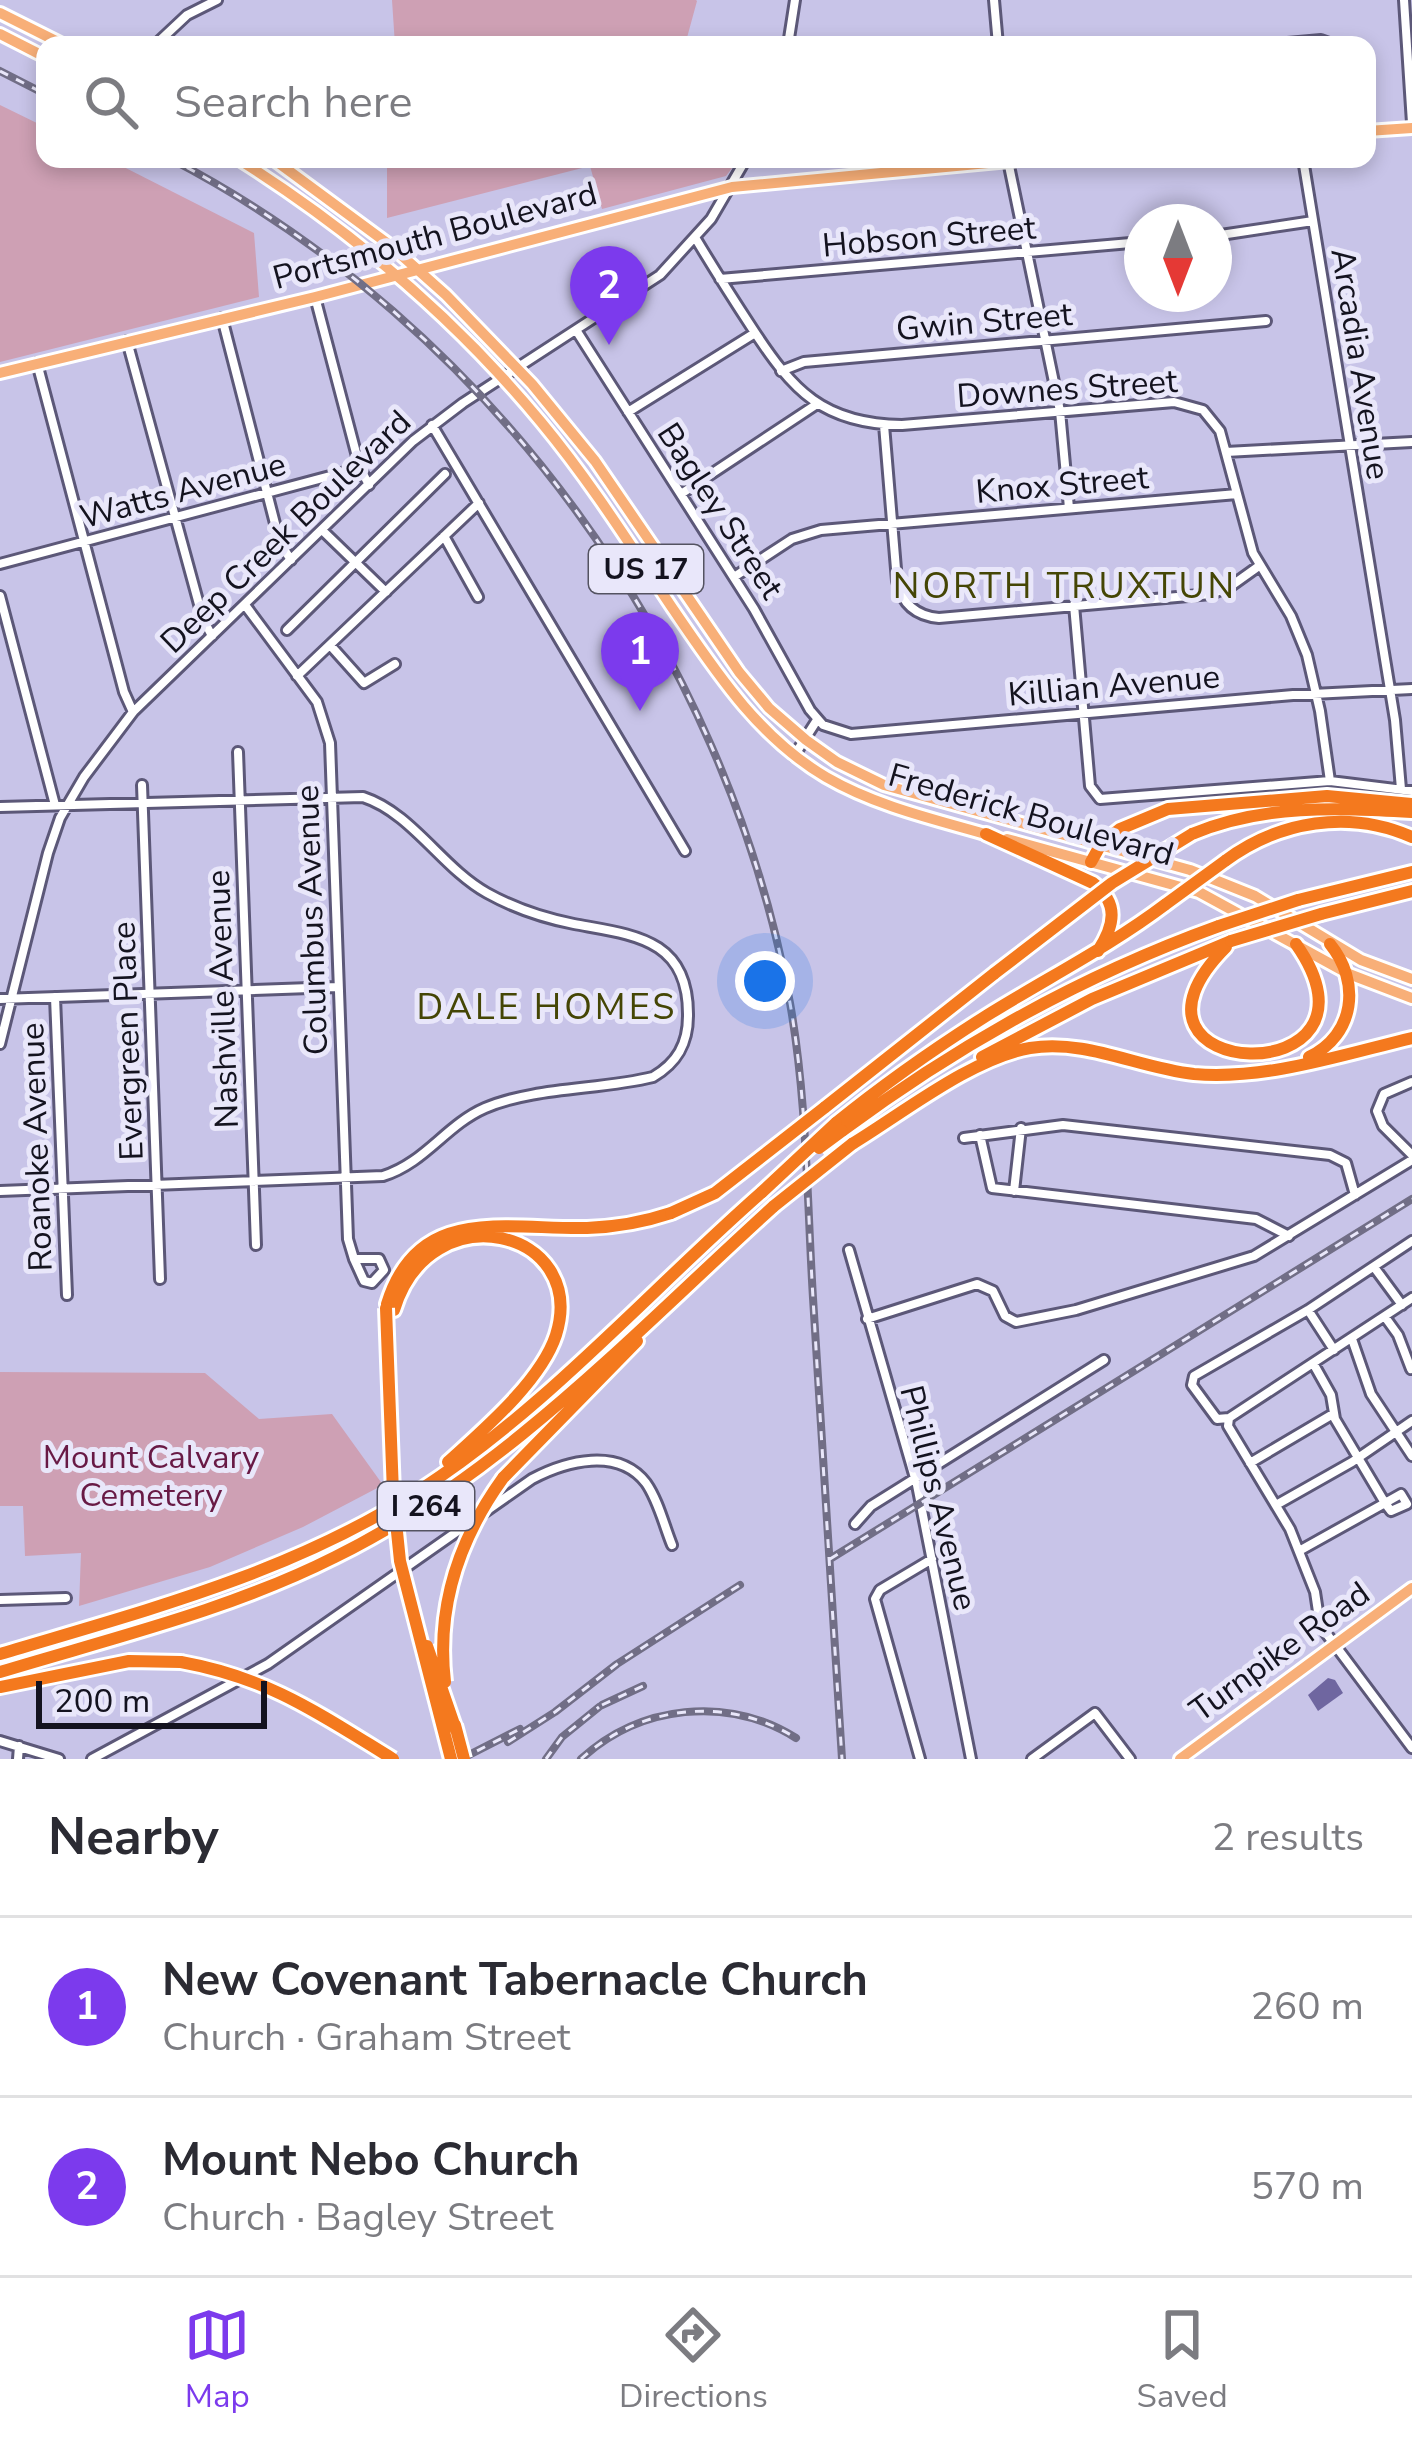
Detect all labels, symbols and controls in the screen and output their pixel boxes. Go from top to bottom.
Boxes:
search box [36,36,1376,168]
icon: search [78,69,144,135]
text: Search here [174,72,413,133]
street label: Portsmouth Boulevard [268,171,602,301]
north arrow [1124,204,1232,312]
street label: Hobson Street [820,205,1038,269]
street label: Arcadia Avenue [1320,245,1400,483]
pin: 2 [570,246,648,345]
street label: Gwin Street [894,292,1074,352]
street label: Downes Street [955,359,1179,419]
street label: Deep Creek Boulevard [151,400,421,664]
street label: Bagley Street [646,414,794,608]
street label: Watts Avenue [75,442,291,540]
street label: Knox Street [974,455,1151,515]
road number: US 17 [589,545,703,593]
district label: NORTH TRUXTUN [893,562,1237,611]
pin: 1 [601,612,679,711]
street label: Killian Avenue [1006,654,1222,718]
street label: Frederick Boulevard [883,753,1179,877]
street label: Columbus Avenue [285,784,339,1056]
street label: Nashville Avenue [196,869,250,1129]
street label: Evergreen Place [101,921,155,1161]
your location [735,951,795,1011]
district label: DALE HOMES [417,983,677,1032]
street label: Roanoke Avenue [10,1022,64,1272]
street label: Phillips Avenue [888,1381,988,1615]
park label: Mount Calvary Cemetery [43,1435,259,1518]
road number: I 264 [378,1482,474,1530]
street label: Turnpike Road [1181,1571,1379,1733]
scale bar [36,1675,267,1728]
text: 200 m [54,1679,150,1724]
text: Nearby [48,1802,219,1872]
text: 2 results [1212,1811,1364,1864]
text: New Covenant Tabernacle Church [162,1950,868,2011]
text: 1 [75,1980,99,2033]
text: 260 m [1250,1980,1364,2033]
text: Church · Graham Street [162,2011,571,2064]
text: Mount Nebo Church [162,2130,580,2191]
text: 2 [75,2160,99,2213]
text: 570 m [1250,2160,1364,2213]
text: Church · Bagley Street [162,2191,553,2244]
tab: Map [184,2302,250,2419]
tab: Directions [619,2302,768,2419]
tab: Saved [1136,2302,1228,2419]

